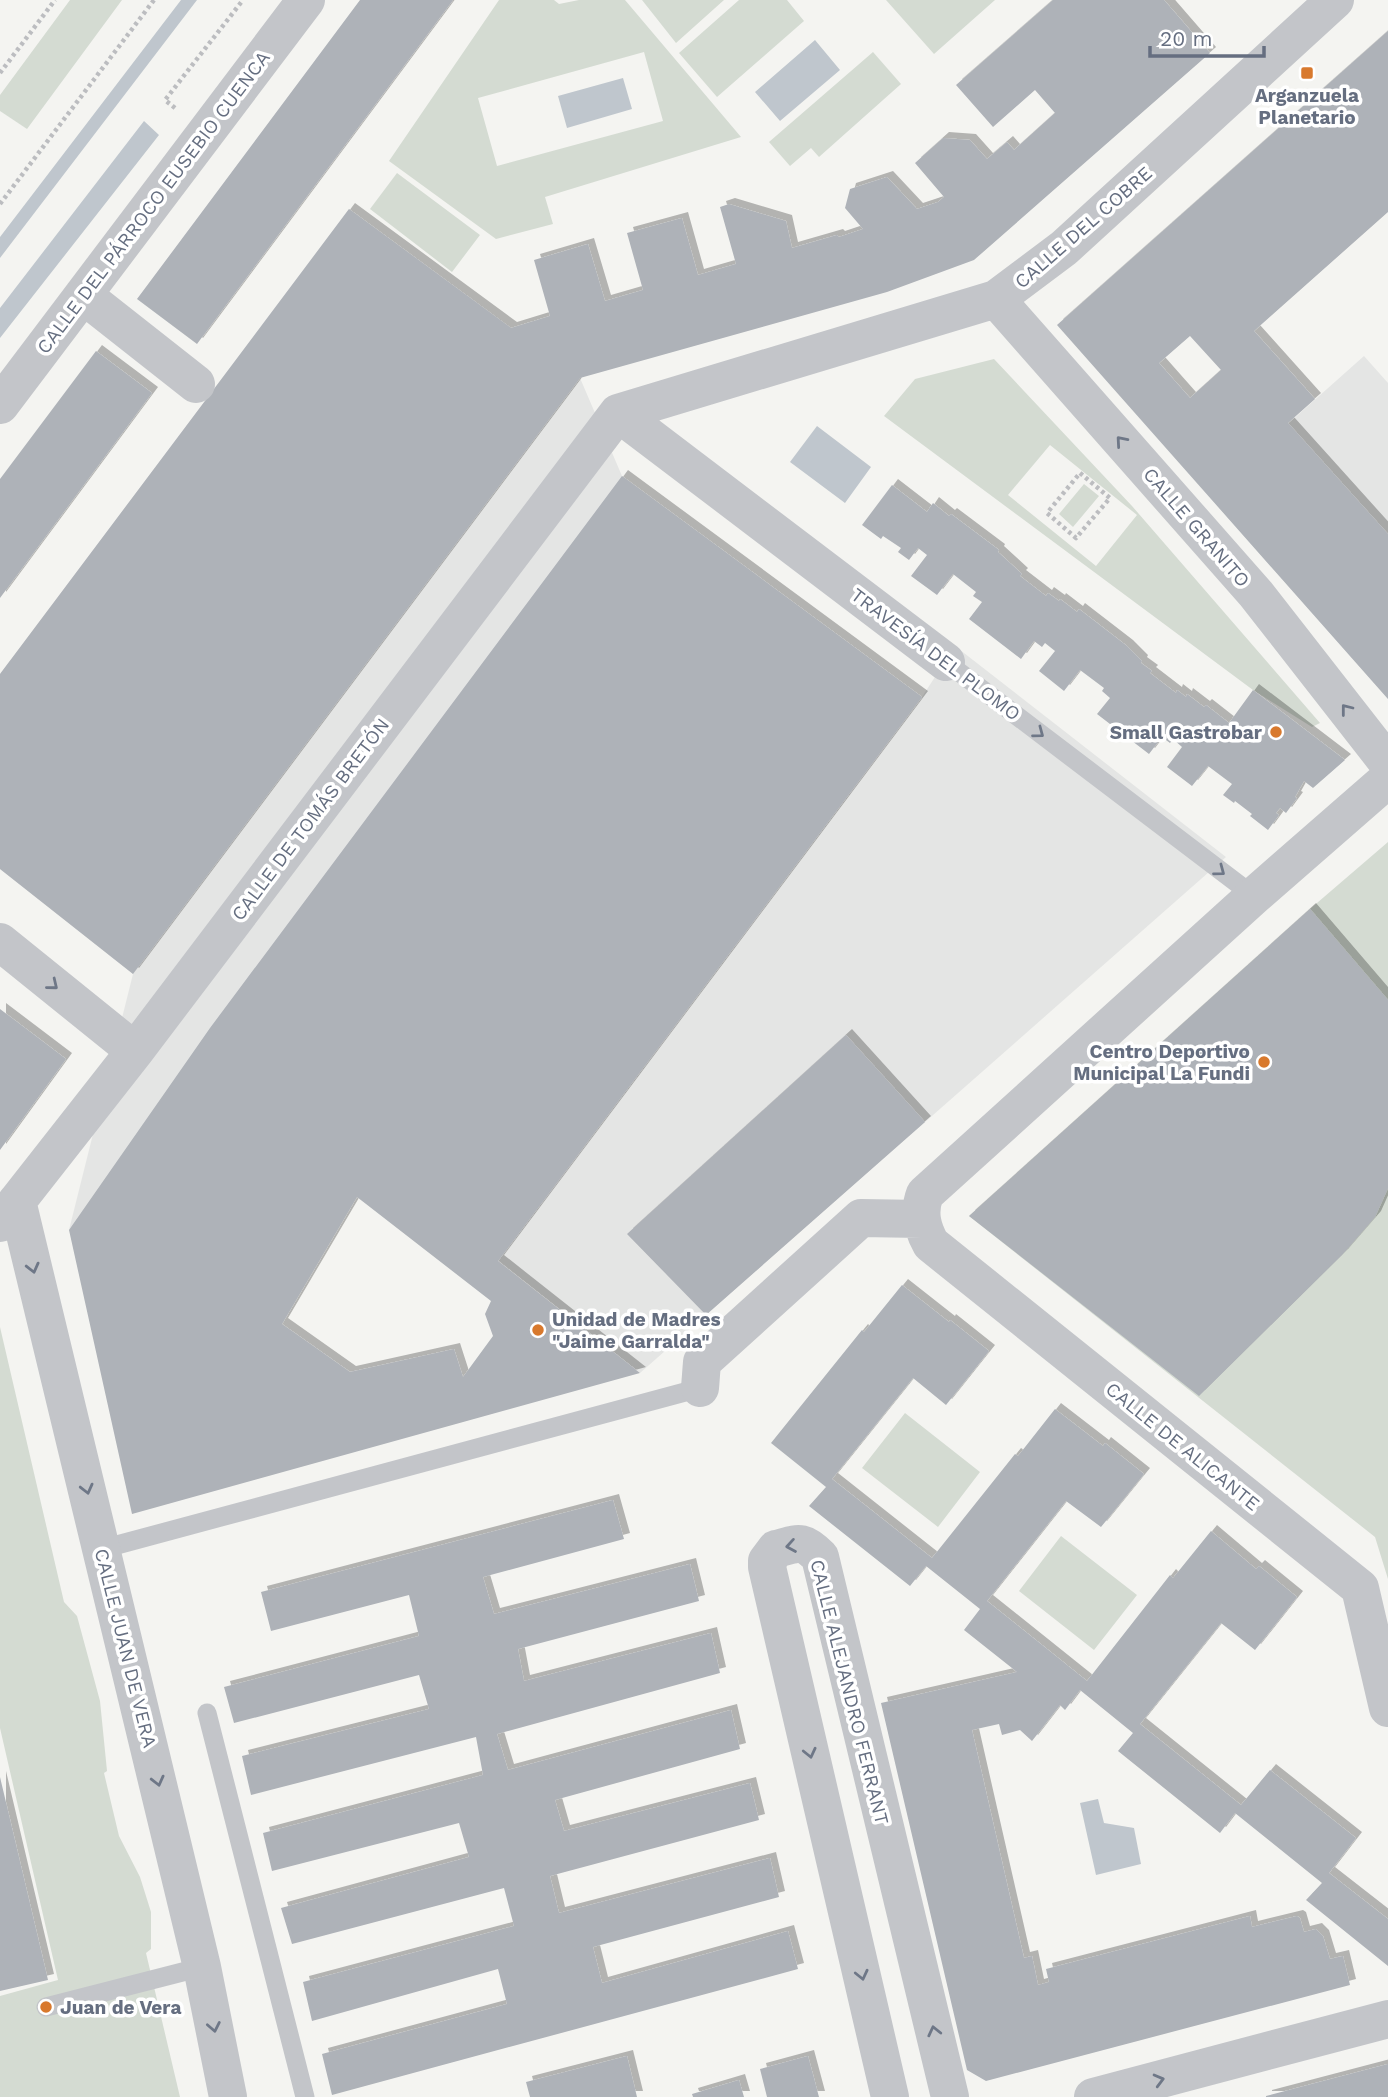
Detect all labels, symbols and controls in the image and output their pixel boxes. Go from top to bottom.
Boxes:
scale bar [1150,14,1264,58]
text: 20 m [1160,26,1212,51]
street label: CALLE DEL PÁRROCO EUSEBIO CUENCA [32,46,275,358]
marker: Arganzuela Planetario [1299,65,1315,81]
place label: Arganzuela Planetario [1255,84,1359,129]
street label: CALLE DEL COBRE [1010,161,1157,293]
one-way arrow [1117,436,1129,449]
street label: CALLE GRANITO [1139,463,1255,592]
street label: TRAVESÍA DEL PLOMO [846,583,1025,726]
one-way arrow [1341,704,1354,717]
street label: CALLE DE TOMÁS BRETÓN [227,714,394,925]
place label: Small Gastrobar [1110,721,1263,744]
one-way arrow [1032,724,1044,737]
marker: Small Gastrobar [1268,724,1284,740]
one-way arrow [1212,862,1225,875]
one-way arrow [46,977,58,990]
place label: Centro Deportivo Municipal La Fundi [1073,1040,1250,1085]
marker: Centro Deportivo Municipal La Fundi [1256,1054,1272,1070]
one-way arrow [25,1261,39,1273]
place label: Unidad de Madres "Jaime Garralda" [552,1308,721,1353]
marker: Unidad de Madres "Jaime Garralda" [530,1322,546,1338]
street label: CALLE DE ALICANTE [1101,1377,1264,1515]
one-way arrow [79,1482,93,1494]
one-way arrow [785,1538,797,1553]
street label: CALLE JUAN DE VERA [90,1546,162,1751]
street label: CALLE ALEJANDRO FERRANT [805,1557,894,1827]
one-way arrow [802,1747,816,1759]
one-way arrow [149,1775,164,1787]
one-way arrow [854,1968,868,1980]
place label: Juan de Vera [60,1996,181,2019]
marker: Juan de Vera [38,1999,54,2015]
one-way arrow [206,2021,221,2033]
one-way arrow [927,2025,942,2037]
one-way arrow [1153,2073,1165,2088]

